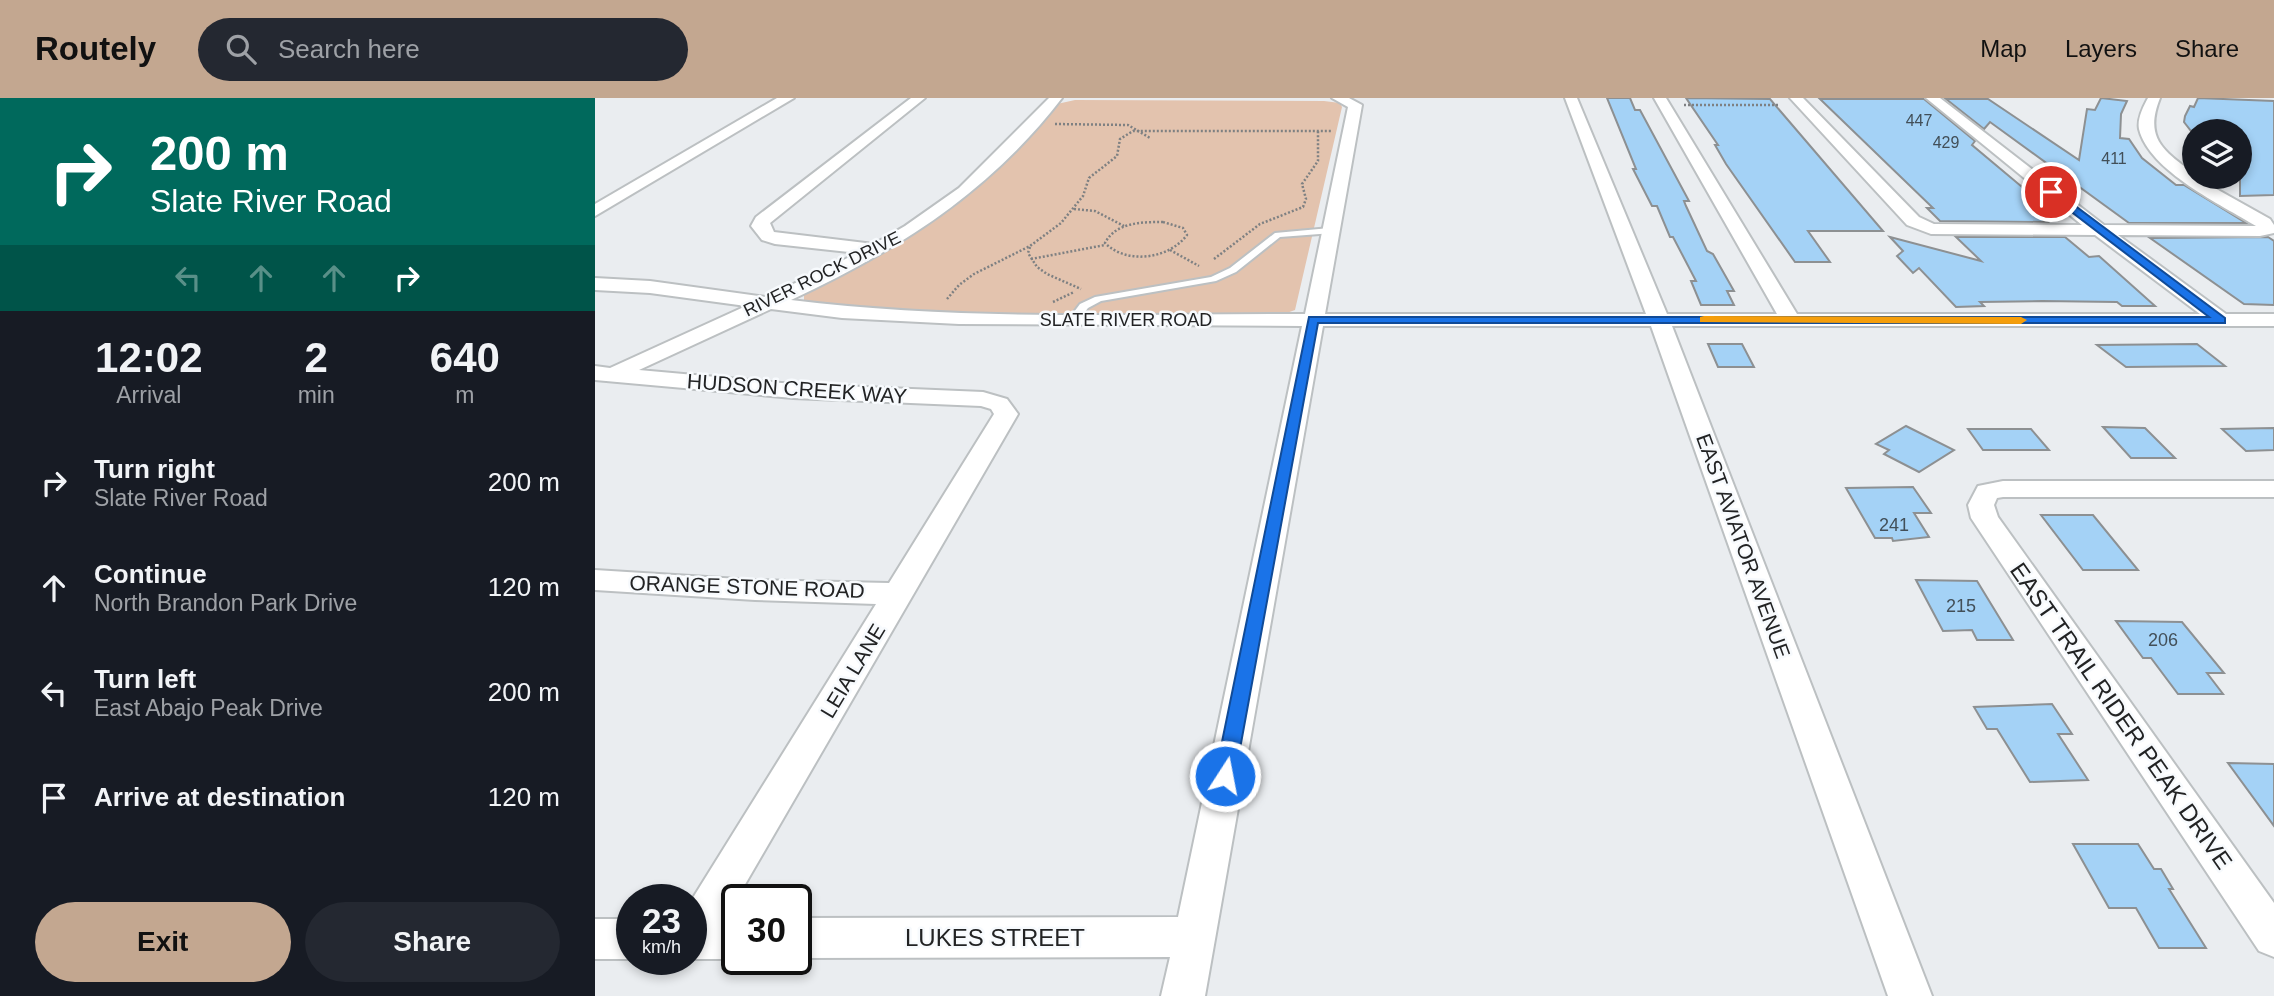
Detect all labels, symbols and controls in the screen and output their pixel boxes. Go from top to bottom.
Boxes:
search box [198,18,688,81]
text: Routely [35,30,156,67]
icon: search [222,30,260,68]
text: Search here [278,34,420,64]
text: Map [1980,35,2027,62]
text: Layers [2065,35,2137,62]
text: Share [2175,35,2239,62]
house number: 447 [1906,112,1932,129]
map controls [2182,119,2252,189]
button: layers [2182,119,2252,189]
icon: right [35,126,126,217]
text: 200 m [150,126,289,180]
house number: 429 [1933,134,1959,151]
house number: 411 [2101,150,2127,167]
pin [2021,162,2081,222]
icon: arrive [2032,173,2070,211]
text: Slate River Road [150,183,392,219]
street label: RIVER ROCK DRIVE [740,227,904,321]
icon: left [169,259,207,297]
icon: ahead [242,259,280,297]
icon: ahead [315,259,353,297]
icon: right [388,259,426,297]
street label: SLATE RIVER ROAD [1040,310,1212,330]
text: 12:02 [95,334,203,381]
text: 2 [304,334,328,381]
text: 640 [430,334,500,381]
street label: HUDSON CREEK WAY [686,369,908,408]
text: Arrival [116,382,181,408]
text: min [298,382,335,408]
text: m [455,382,474,408]
street label: EAST AVIATOR AVENUE [1692,430,1795,661]
text: Turn right [94,454,215,484]
icon: right [35,464,73,502]
text: 200 m [488,467,560,497]
text: Slate River Road [94,485,268,511]
house number: 241 [1879,515,1909,535]
street label: EAST TRAIL RIDER PEAK DRIVE [2005,557,2238,874]
text: Continue [94,559,207,589]
icon: ahead [35,569,73,607]
street label: ORANGE STONE ROAD [629,571,865,602]
text: 120 m [488,572,560,602]
text: North Brandon Park Drive [94,590,357,616]
house number: 215 [1946,596,1976,616]
street label: LEIA LANE [816,620,889,722]
house number: 206 [2148,630,2178,650]
text: Turn left [94,664,196,694]
icon: left [35,674,73,712]
text: 200 m [488,677,560,707]
text: East Abajo Peak Drive [94,695,323,721]
position arrow [1188,739,1262,813]
icon: arrive [35,779,73,817]
text: Arrive at destination [94,782,345,812]
text: 120 m [488,782,560,812]
speed limit sign: 30 [721,884,812,975]
text: 23 [642,901,681,940]
button: Exit [35,902,291,982]
button: Share [305,902,560,982]
street label: LUKES STREET [905,924,1085,951]
text: km/h [642,937,681,957]

